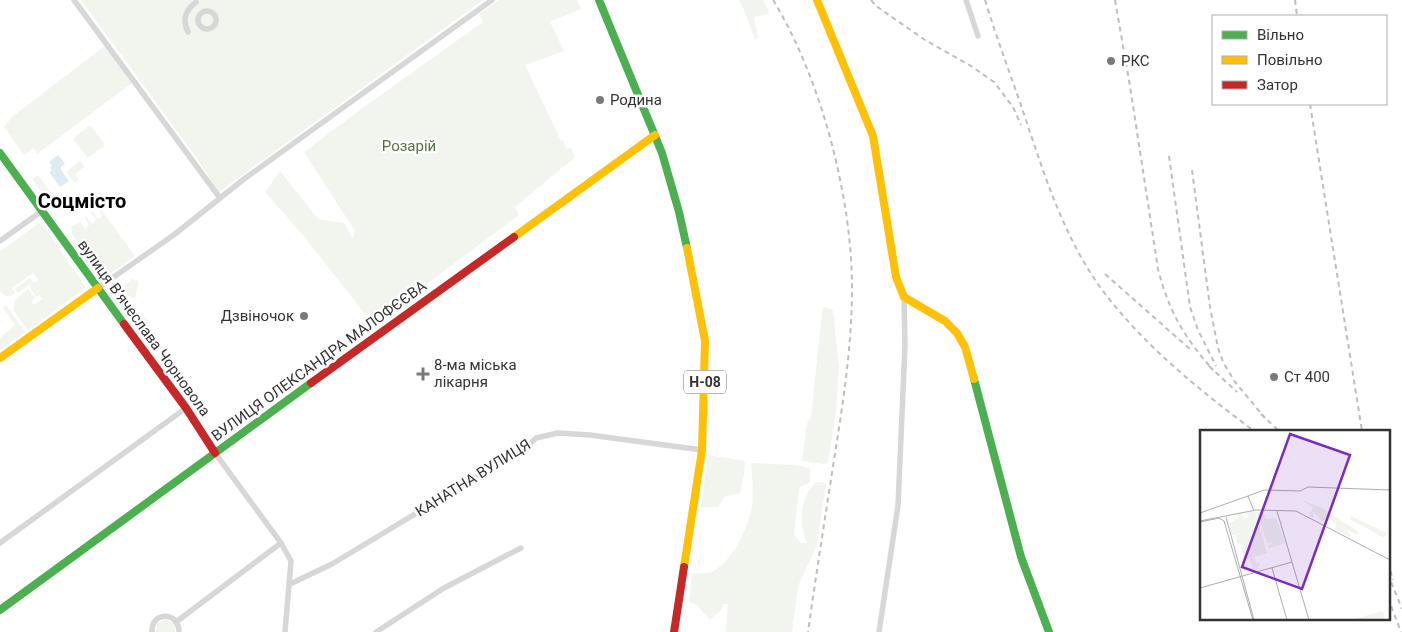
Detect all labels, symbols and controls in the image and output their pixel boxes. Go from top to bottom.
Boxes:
legend [1212,15,1387,105]
text: Вільно [1257,26,1304,44]
text: Повільно [1257,51,1323,69]
place label: РКС [1121,52,1150,70]
marker: РКС [1105,55,1117,67]
text: Затор [1257,76,1298,94]
place label: Родина [610,91,662,109]
marker: Родина [594,94,606,106]
park label: Розарій [382,137,436,155]
district label: Соцмісто [38,189,126,213]
street label: вулиця Вʼячеслава Чорновола [74,236,214,420]
street label: ВУЛИЦЯ ОЛЕКСАНДРА МАЛОФЄЄВА [208,277,430,445]
place label: Дзвіночок [221,307,294,325]
marker: Дзвіночок [298,310,310,322]
place label: 8-ма міська лікарня [434,356,517,391]
marker: 8-ма міська лікарня [416,367,430,381]
place label: Ст 400 [1284,368,1330,386]
road number: Н-08 [684,371,726,394]
marker: Ст 400 [1268,371,1280,383]
inset map [1200,430,1390,620]
street label: КАНАТНА ВУЛИЦЯ [412,435,534,521]

